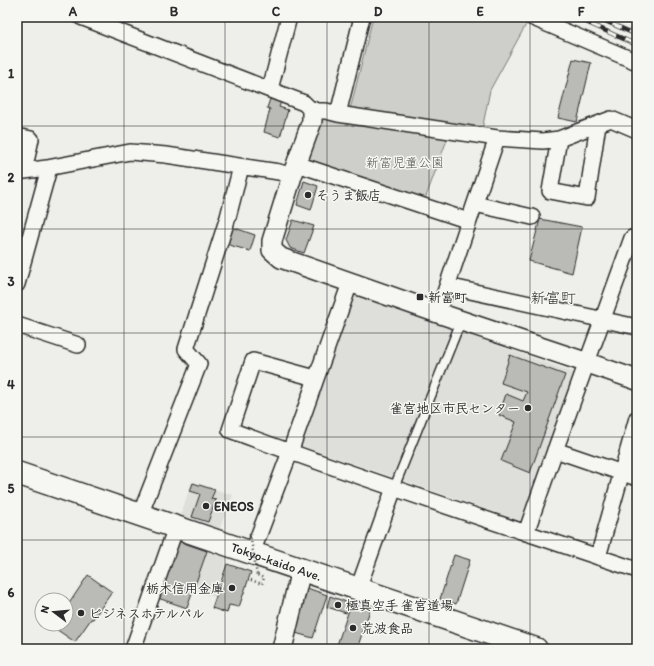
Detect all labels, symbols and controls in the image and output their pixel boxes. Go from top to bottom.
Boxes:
text: A [68,4,78,19]
text: B [170,4,179,19]
text: C [272,4,281,19]
text: D [374,4,383,19]
text: E [476,4,484,19]
text: F [578,4,585,19]
text: 1 [8,66,14,81]
park label: 新富児童公園 [366,155,444,170]
text: 2 [8,170,15,185]
place label: そうま飯店 [316,188,381,203]
marker: そうま飯店 [303,190,313,200]
text: 3 [7,274,15,289]
district label: 新富町 [530,289,576,307]
place label: 新富町 [428,290,467,305]
marker: 新富町 [415,292,425,302]
text: 4 [7,377,15,392]
place label: 雀宮地区市民センター [390,401,520,416]
marker: 雀宮地区市民センター [523,403,533,413]
text: 5 [8,481,15,496]
place label: ENEOS [214,499,255,514]
marker: ENEOS [201,501,211,511]
street label: Tokyo-kaido Ave. [229,539,324,584]
place label: 栃木信用金庫 [146,581,224,596]
marker: 栃木信用金庫 [227,583,237,593]
text: 6 [8,585,15,600]
north arrow [34,592,74,632]
place label: 極真空手 雀宮道場 [346,598,453,613]
marker: 極真空手 雀宮道場 [333,600,343,610]
text: N [38,604,52,615]
place label: ビジネスホテルパル [89,606,205,621]
marker: ビジネスホテルパル [76,608,86,618]
place label: 荒波食品 [361,621,413,636]
marker: 荒波食品 [348,623,358,633]

